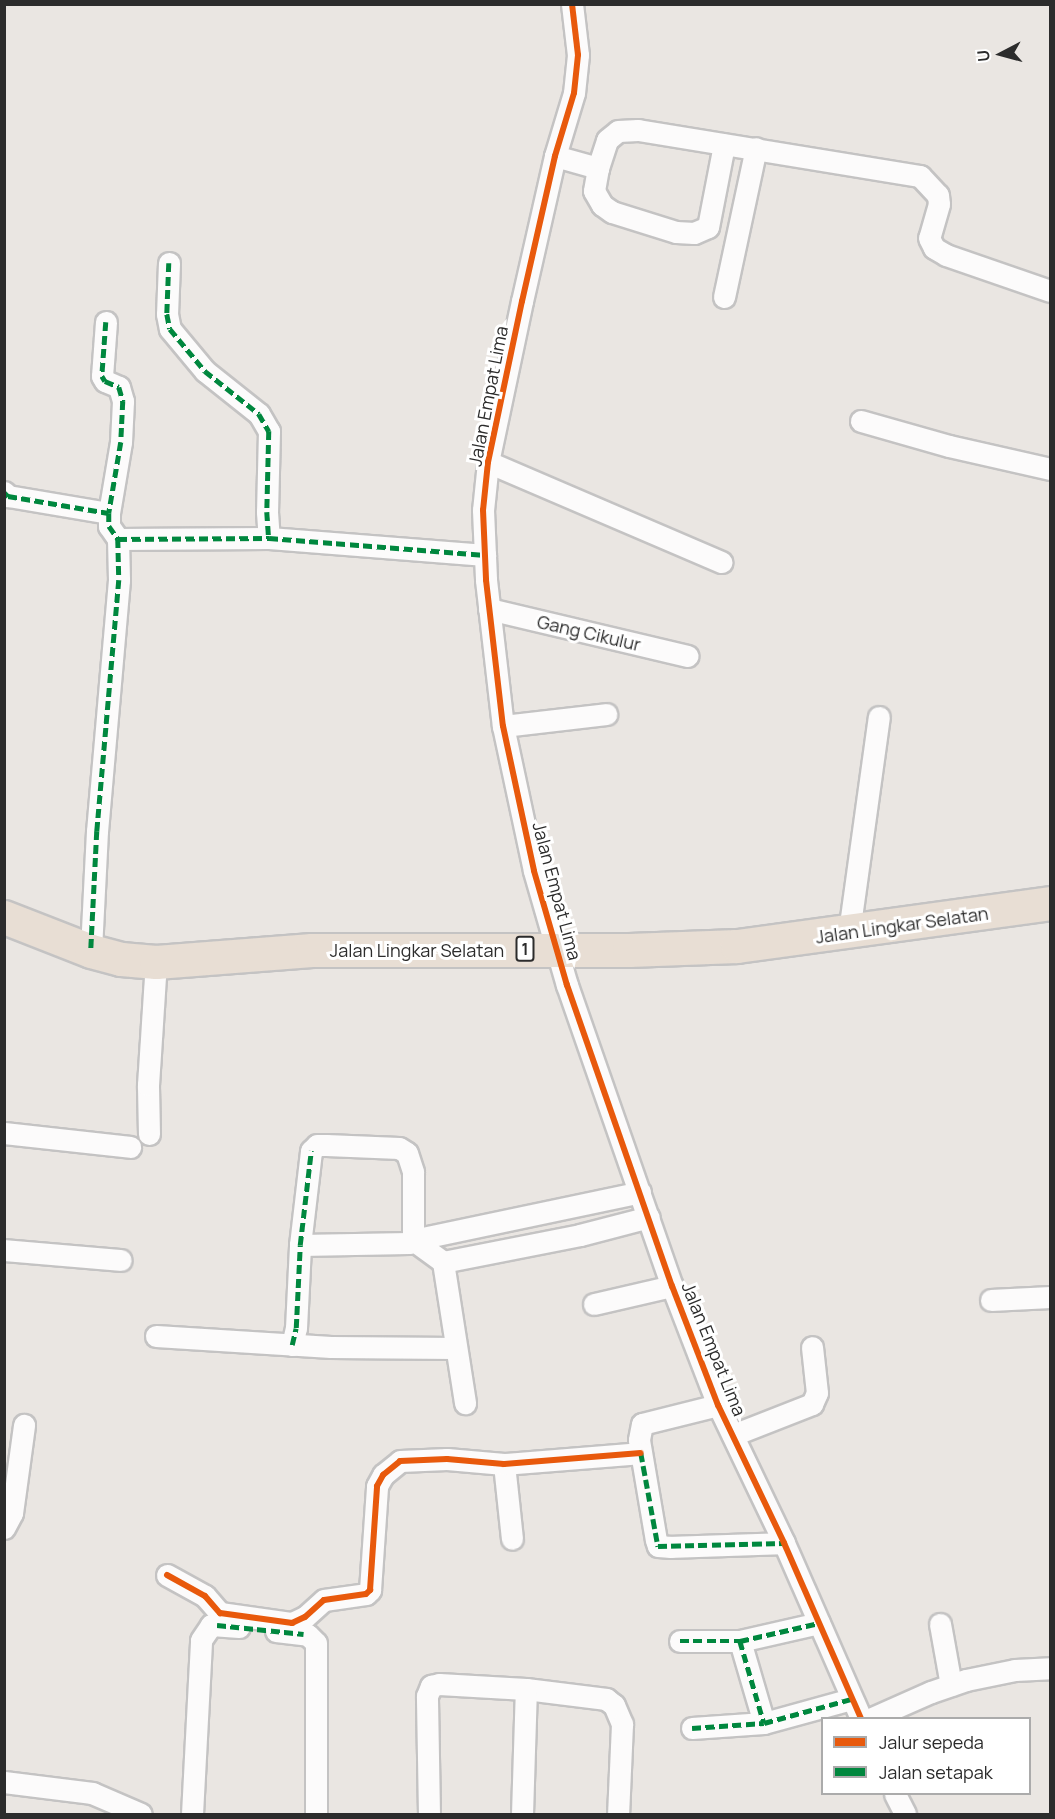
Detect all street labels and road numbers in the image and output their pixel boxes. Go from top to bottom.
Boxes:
street label: Jalan Empat Lima [464,324,512,468]
street label: Gang Cikulur [535,611,643,655]
street label: Jalan Empat Lima [528,819,586,963]
street label: Jalan Lingkar Selatan [814,902,990,948]
road number: 1 [514,936,536,962]
street label: Jalan Lingkar Selatan [330,939,504,961]
street label: Jalan Empat Lima [677,1279,751,1419]

